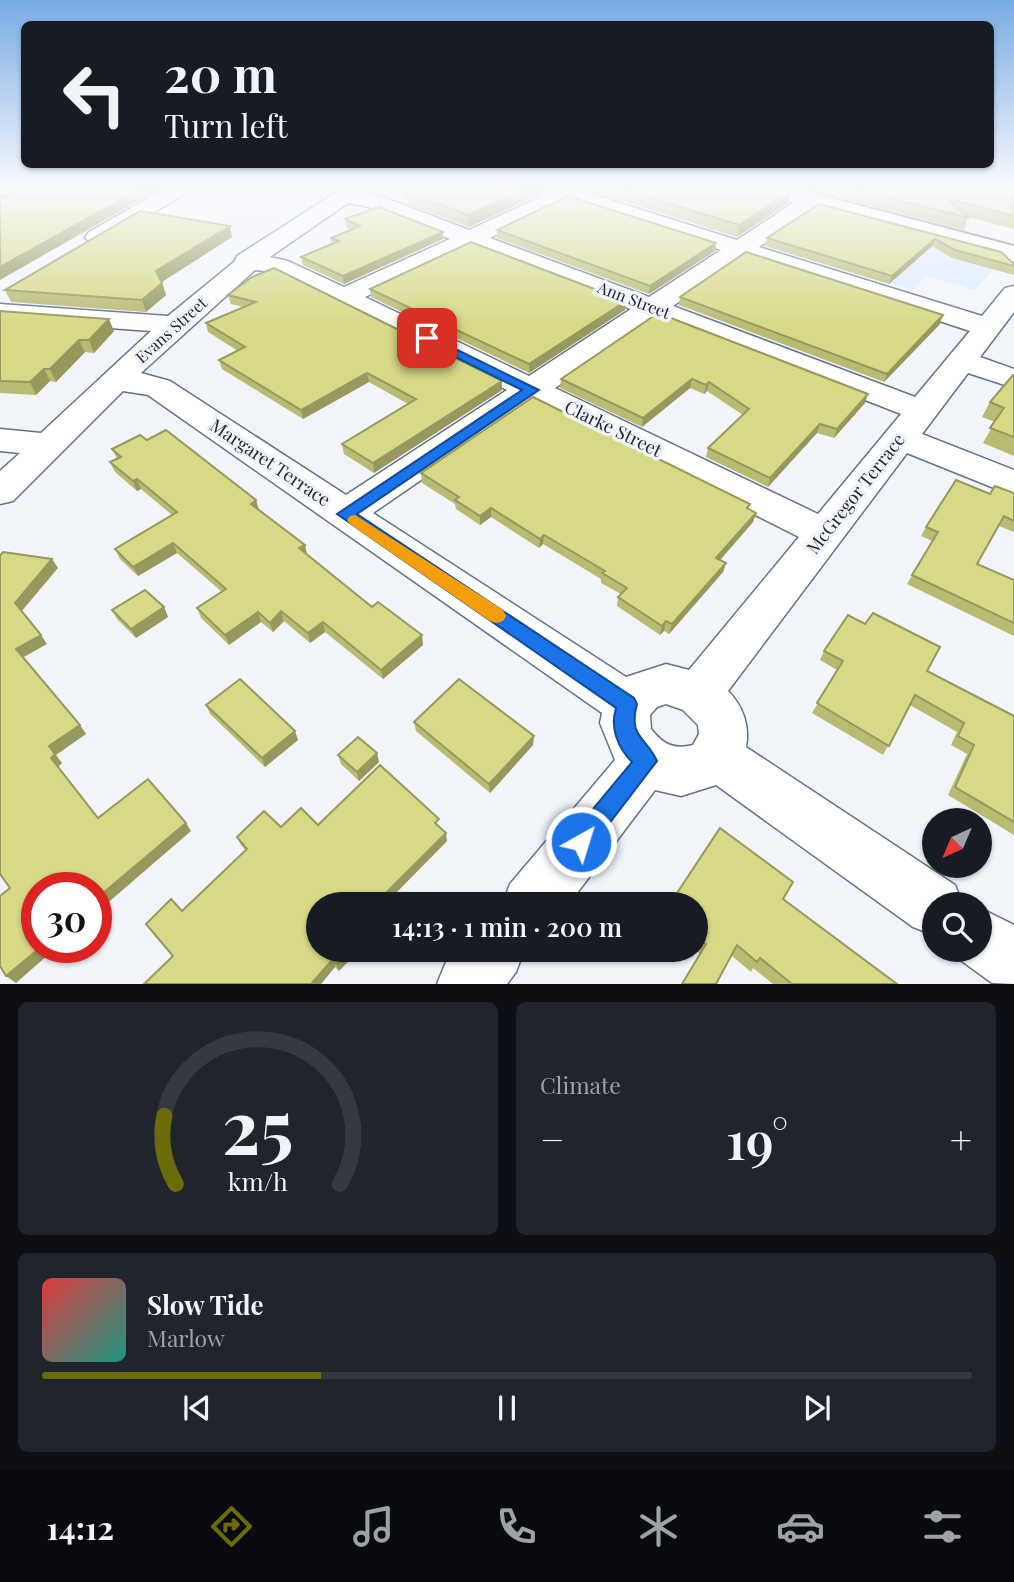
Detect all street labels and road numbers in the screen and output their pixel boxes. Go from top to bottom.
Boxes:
street label: Ann Street [594,276,674,323]
street label: Evans Street [131,292,211,367]
street label: Clarke Street [561,394,667,462]
street label: Margaret Terrace [206,413,335,511]
street label: McGregor Terrace [801,428,910,559]

